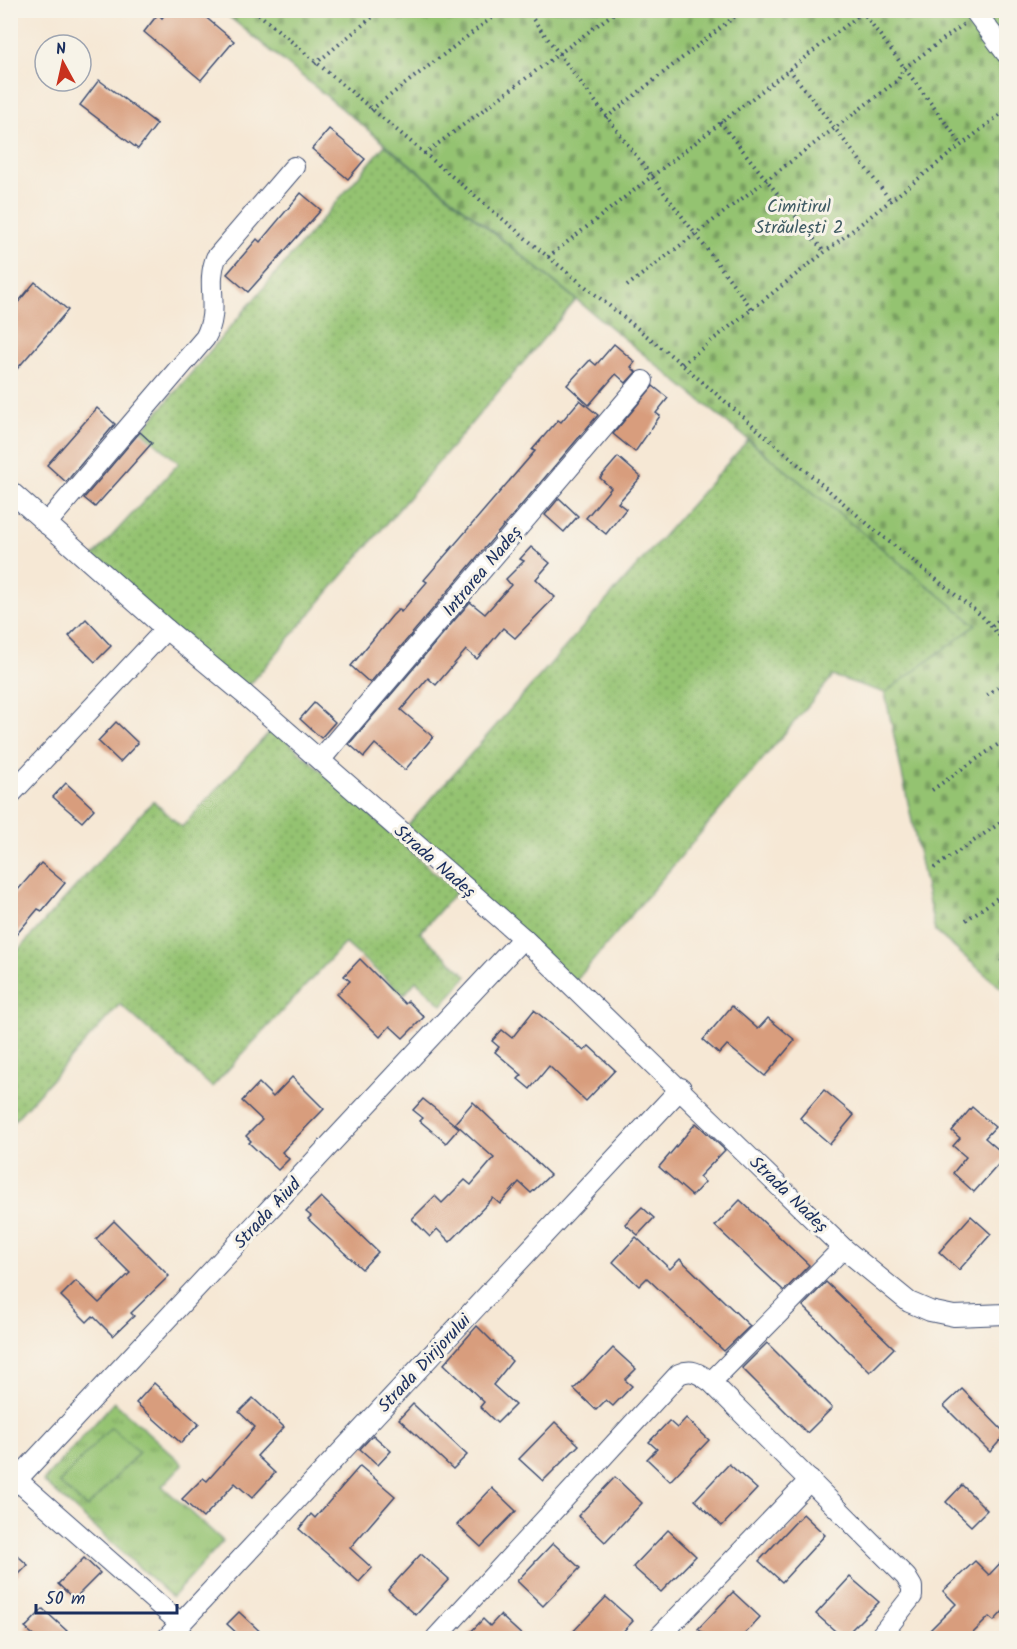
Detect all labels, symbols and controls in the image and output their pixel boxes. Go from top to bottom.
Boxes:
north arrow [33,33,93,93]
text: N [54,37,68,63]
park label: Cimitirul Străulești 2 [755,193,843,243]
street label: Intrarea Nadeș [436,520,530,624]
street label: Strada Nadeș [386,818,482,906]
street label: Strada Nadeș [742,1150,835,1241]
street label: Strada Aiud [227,1171,310,1256]
street label: Strada Dirijorului [371,1307,479,1420]
scale bar [36,1577,177,1615]
text: 50 m [45,1585,85,1614]

